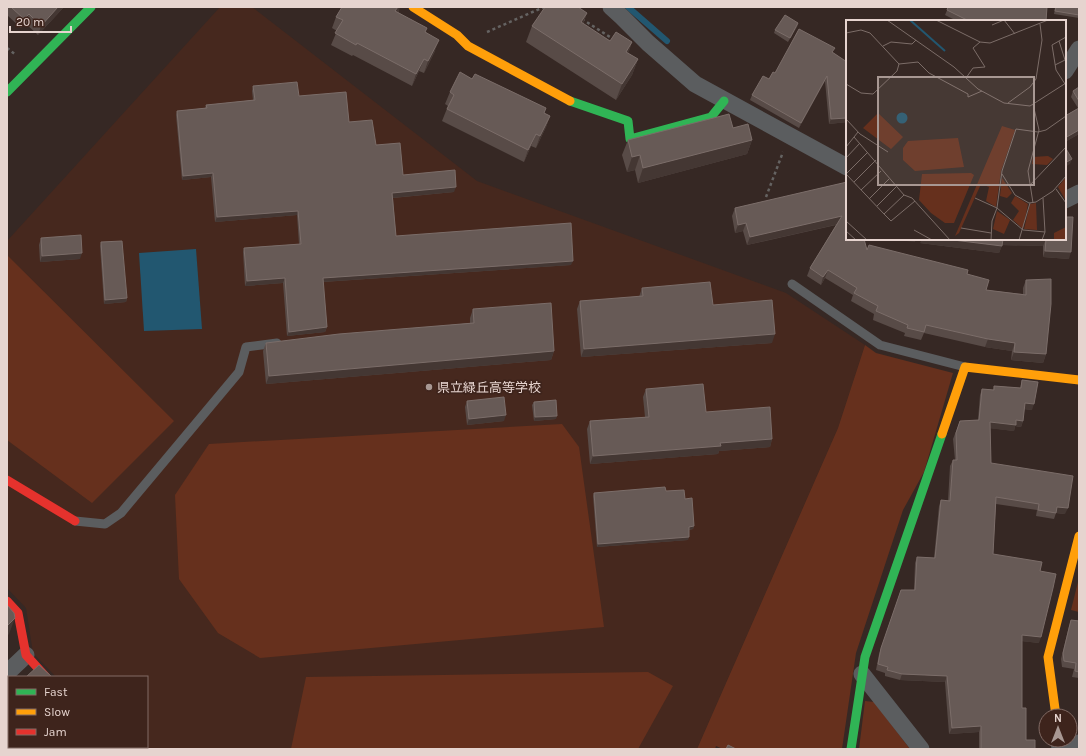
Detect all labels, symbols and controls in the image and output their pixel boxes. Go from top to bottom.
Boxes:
scale bar [10,8,71,34]
text: 20 m [16,15,44,29]
inset map [846,20,1066,240]
place label: 県立緑丘高等学校 [437,380,541,395]
marker: 県立緑丘高等学校 [424,382,434,392]
legend [8,676,148,748]
text: Fast [44,685,68,699]
text: Slow [44,705,70,719]
north arrow [1038,708,1078,748]
text: N [1054,712,1062,725]
text: Jam [44,725,67,739]

